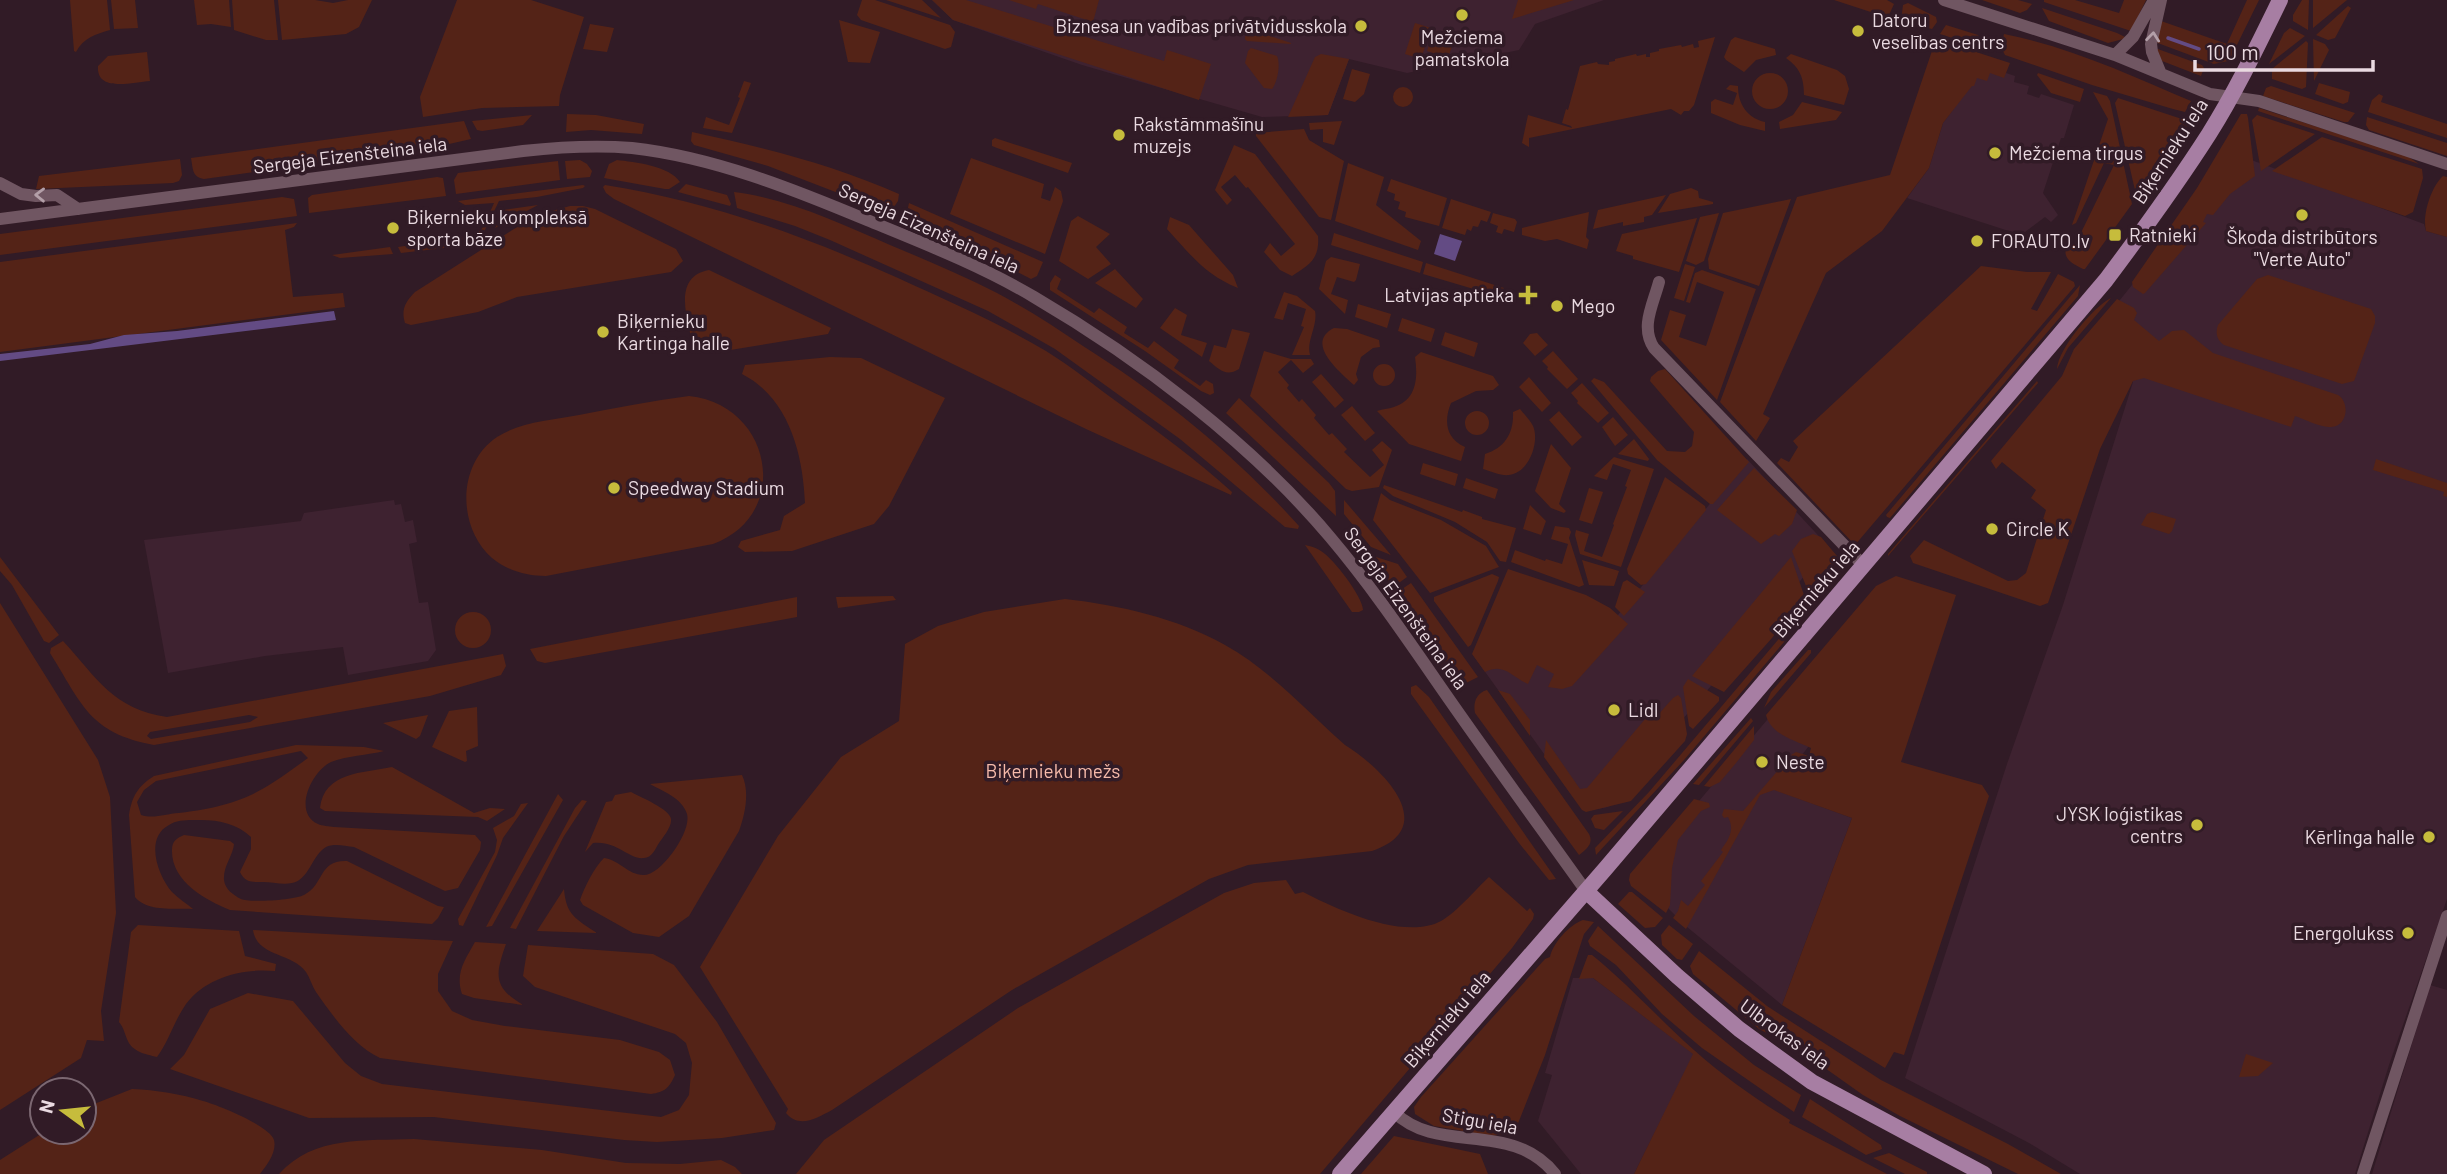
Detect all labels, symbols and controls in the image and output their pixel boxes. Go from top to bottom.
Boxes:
marker: Mežciema pamatskola [1454,7,1470,23]
place label: Datoru veselības centrs [1872,8,2004,53]
place label: Biznesa un vadības privātvidusskola [1055,14,1347,37]
marker: Biznesa un vadības privātvidusskola [1353,18,1369,34]
marker: Datoru veselības centrs [1850,23,1866,39]
place label: Mežciema pamatskola [1414,25,1510,70]
scale bar [2195,28,2374,72]
one-way arrow [2145,31,2160,43]
text: 100 m [2206,39,2259,64]
street label: Biķernieku iela [2127,94,2212,208]
place label: Rakstāmmašīnu muzejs [1133,112,1264,157]
marker: Rakstāmmašīnu muzejs [1111,127,1127,143]
street label: Sergeja Eizenšteina iela [252,131,448,178]
place label: Mežciema tirgus [2009,141,2143,164]
marker: Mežciema tirgus [1987,145,2003,161]
street label: Sergeja Eizenšteina iela [835,177,1023,278]
one-way arrow [34,188,45,203]
place label: Biķernieku kompleksā sporta bāze [407,205,587,250]
marker: Škoda distribūtors "Verte Auto" [2294,207,2310,223]
marker: Biķernieku kompleksā sporta bāze [385,220,401,236]
place label: Ratnieki [2129,223,2197,246]
place label: Škoda distribūtors "Verte Auto" [2226,225,2378,270]
marker: Ratnieki [2107,227,2123,243]
place label: FORAUTO.lv [1991,229,2090,252]
marker: FORAUTO.lv [1969,233,1985,249]
place label: Latvijas aptieka [1384,283,1514,306]
marker: Latvijas aptieka [1520,287,1536,303]
place label: Mego [1571,294,1615,317]
marker: Mego [1549,298,1565,314]
place label: Biķernieku Kartinga halle [617,309,730,354]
marker: Biķernieku Kartinga halle [595,324,611,340]
place label: Speedway Stadium [628,476,785,499]
marker: Speedway Stadium [606,480,622,496]
place label: Circle K [2006,517,2069,540]
marker: Circle K [1984,521,2000,537]
street label: Sergeja Eizenšteina iela [1340,522,1473,693]
street label: Biķernieku iela [1767,536,1864,642]
place label: Lidl [1628,698,1658,721]
marker: Lidl [1606,702,1622,718]
place label: Neste [1776,750,1825,773]
marker: Neste [1754,754,1770,770]
park label: Biķernieku mežs [986,759,1120,782]
place label: JYSK loģistikas centrs [2056,802,2183,847]
marker: JYSK loģistikas centrs [2189,817,2205,833]
place label: Kērlinga halle [2305,825,2415,848]
marker: Kērlinga halle [2421,829,2437,845]
place label: Energolukss [2293,921,2394,944]
marker: Energolukss [2400,925,2416,941]
street label: Biķernieku iela [1398,966,1495,1072]
street label: Ulbrokas iela [1736,993,1835,1074]
north arrow [28,1076,98,1146]
text: N [33,1097,59,1116]
street label: Stigu iela [1441,1103,1520,1138]

